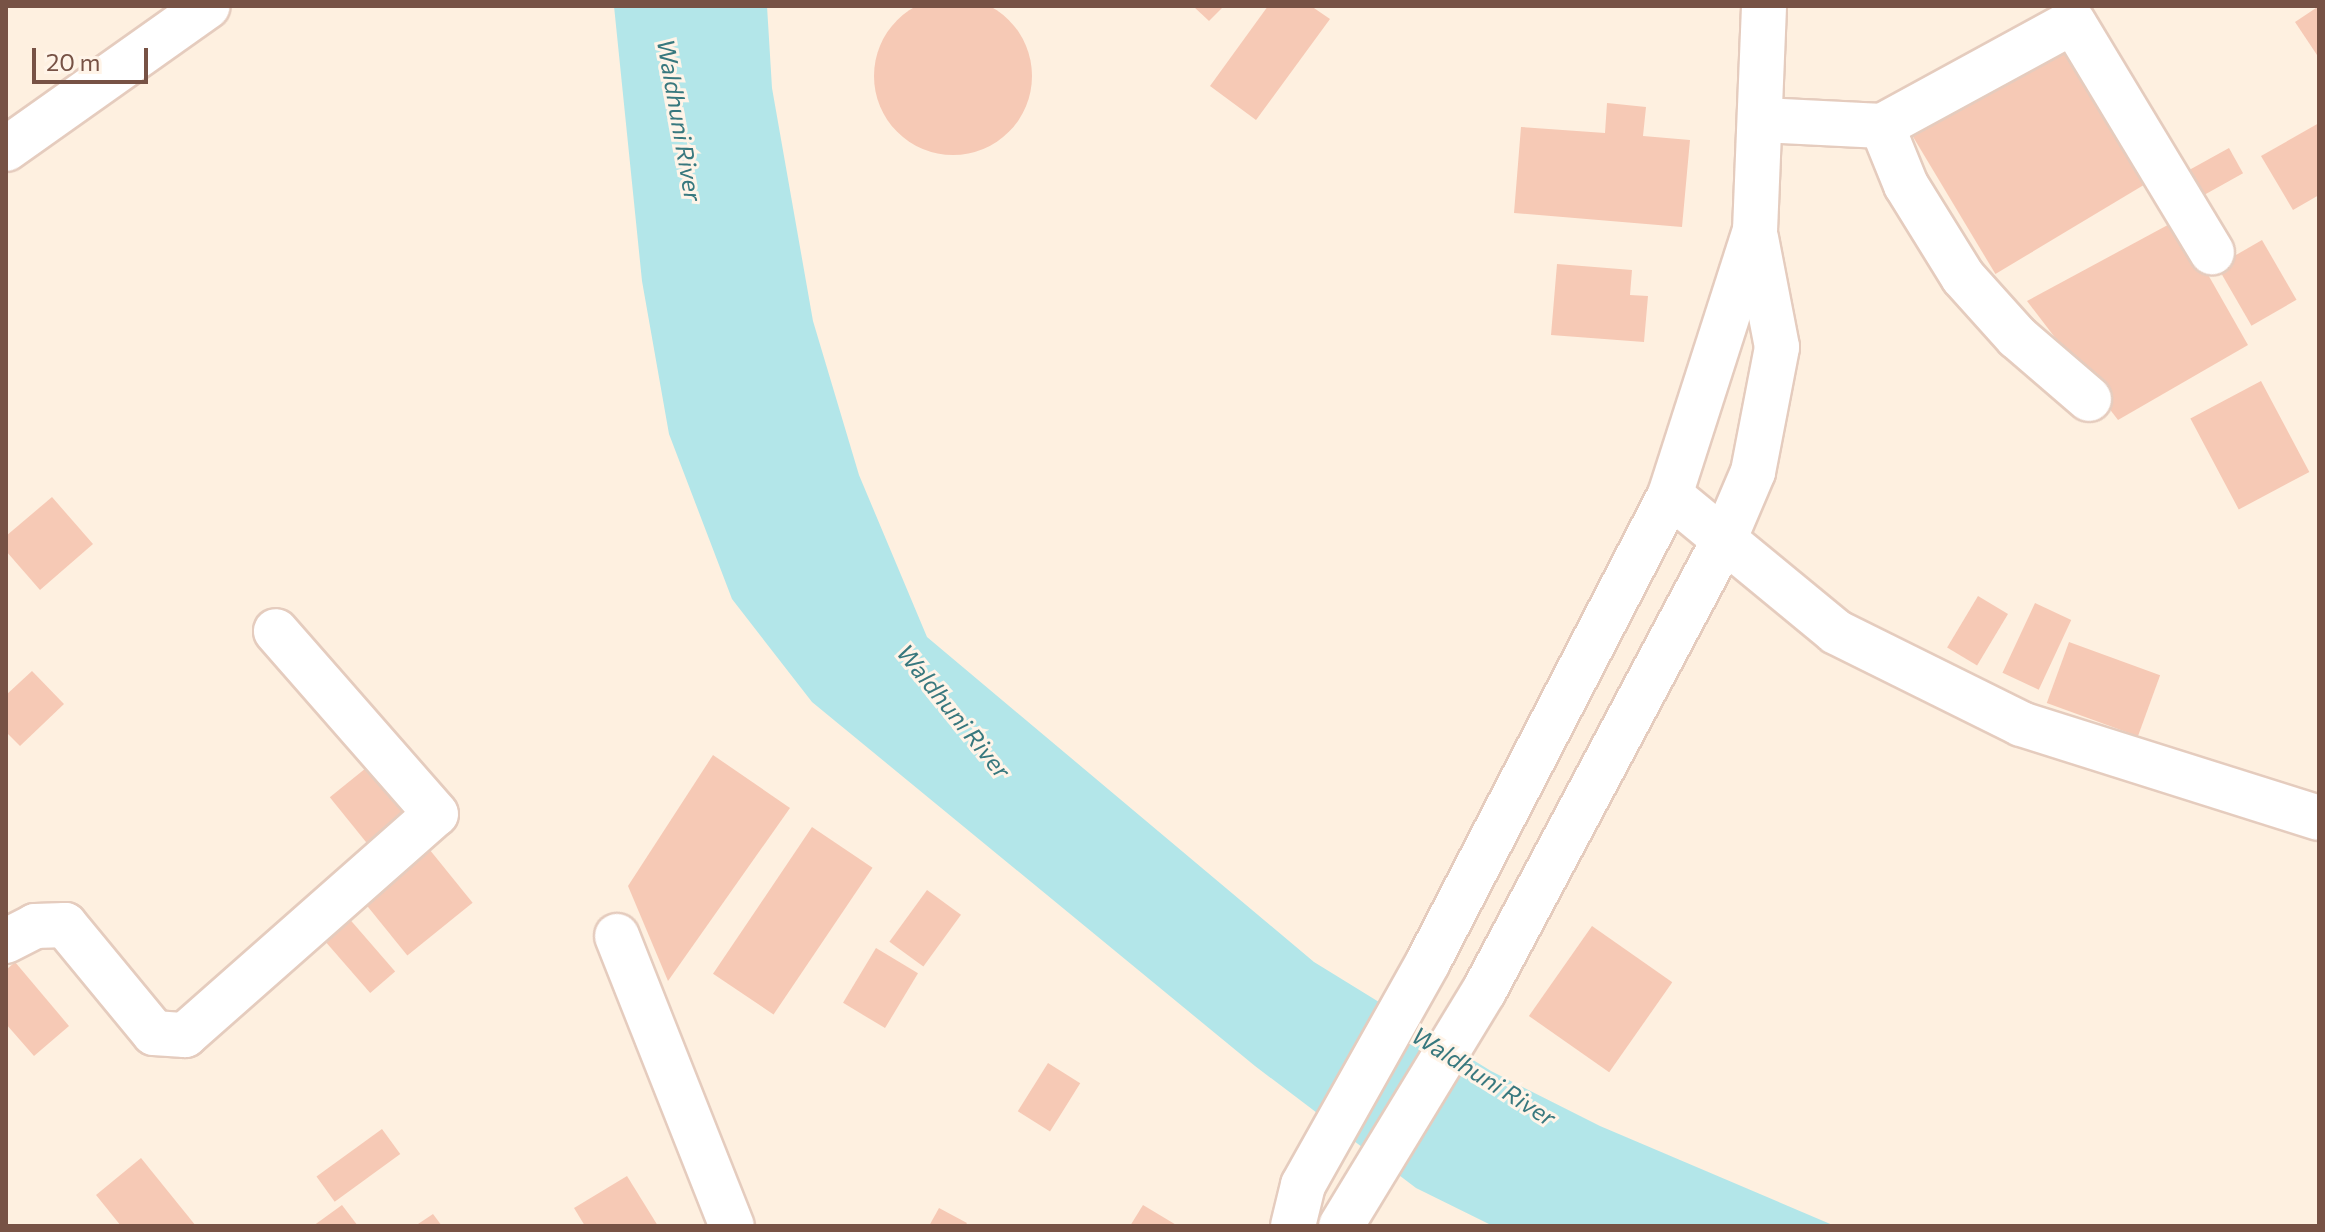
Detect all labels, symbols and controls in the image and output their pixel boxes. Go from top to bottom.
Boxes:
scale bar [36,32,152,82]
water label: Waldhuni River [652,37,708,203]
text: 20 m [46,47,100,76]
water label: Waldhuni River [891,638,1017,784]
water label: Waldhuni River [1407,1020,1561,1132]

